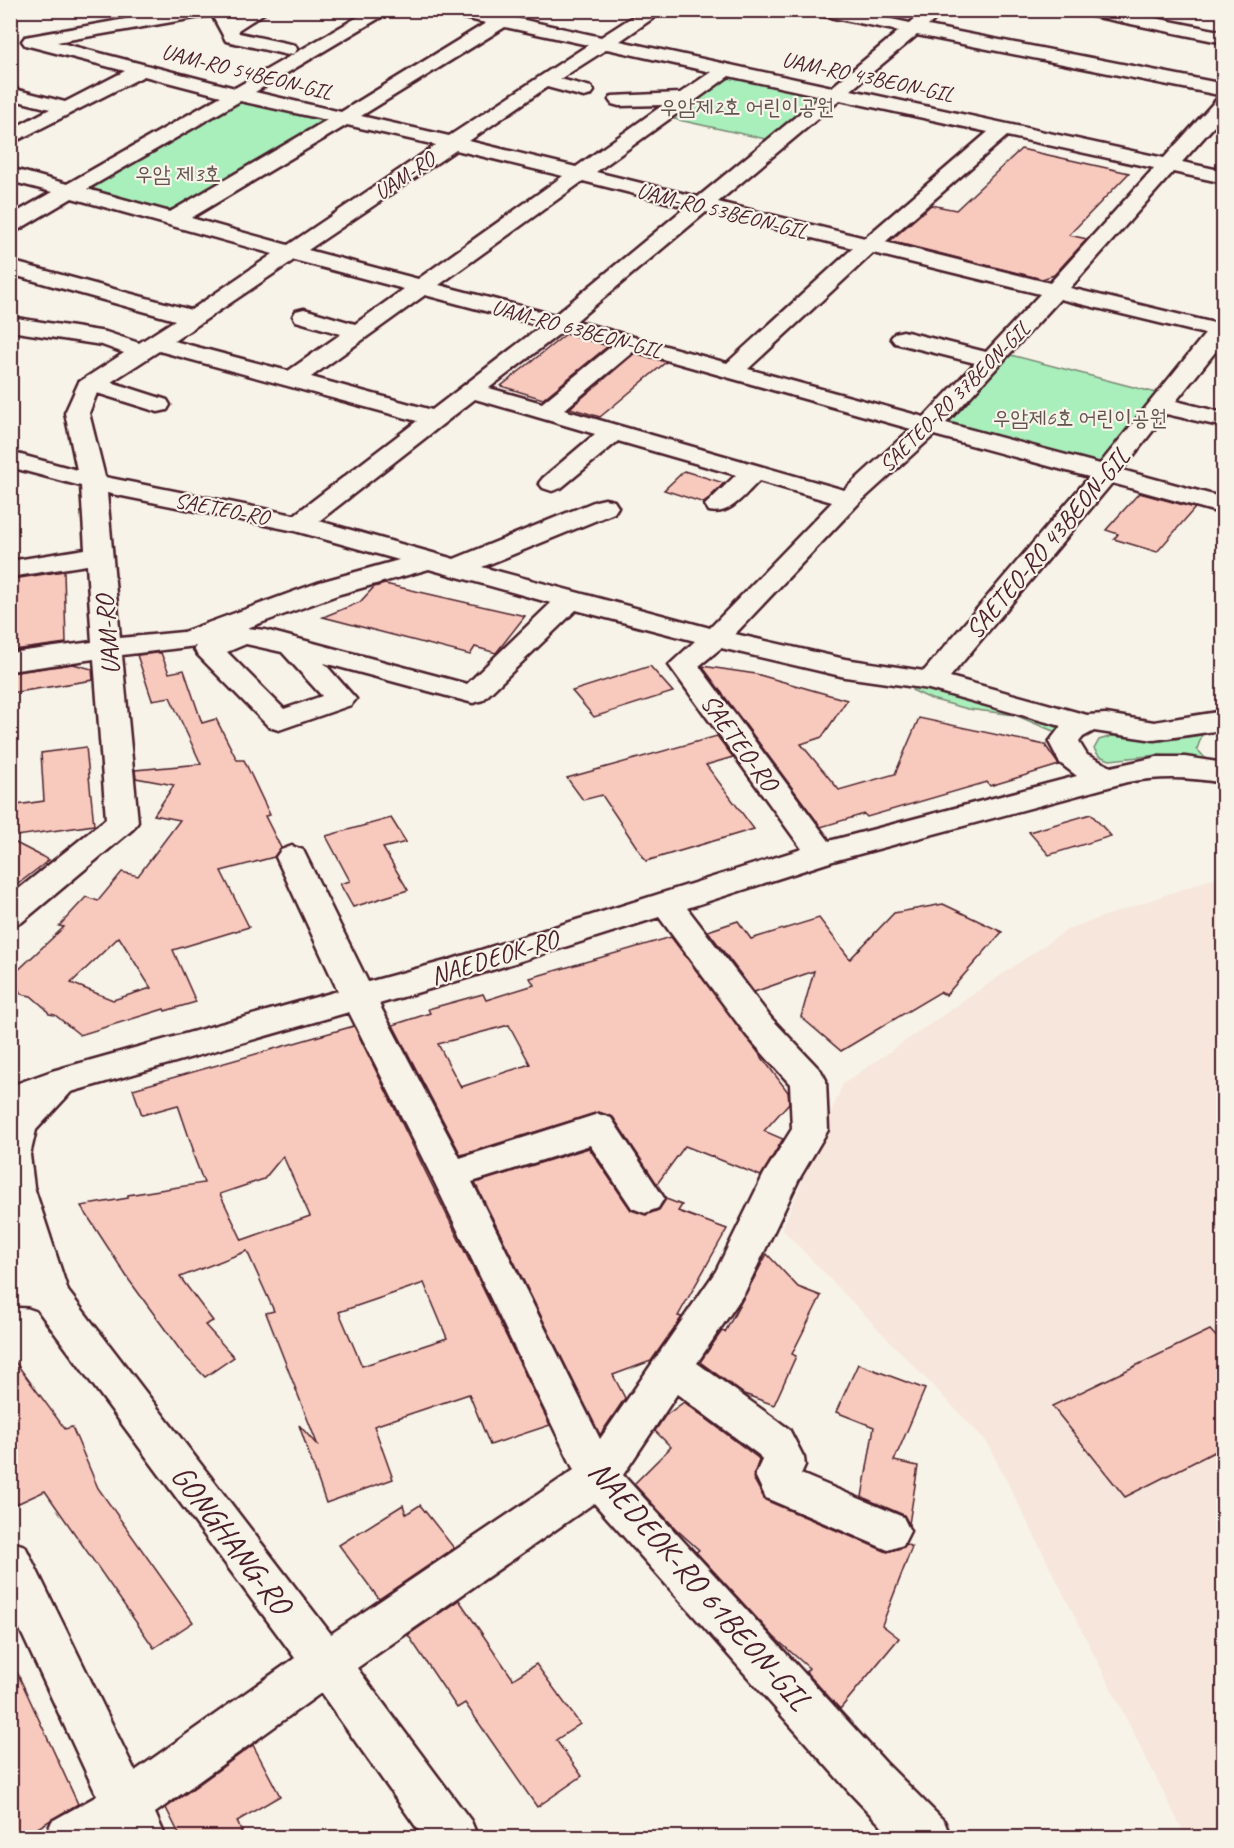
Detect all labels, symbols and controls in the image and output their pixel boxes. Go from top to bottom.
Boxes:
street label: UAM-RO 54BEON-GIL [159,37,335,107]
street label: UAM-RO 43BEON-GIL [779,45,957,109]
park label: 우암제2호 어린이공원 [660,93,834,121]
street label: UAM-RO [369,144,442,206]
park label: 우암 제3호 [135,160,221,188]
street label: UAM-RO 53BEON-GIL [634,176,810,246]
street label: UAM-RO 63BEON-GIL [489,293,665,365]
street label: SAETEO-RO 37BEON-GIL [873,315,1037,478]
park label: 우암제6호 어린이공원 [993,404,1167,432]
street label: SAETEO-RO 43BEON-GIL [958,440,1137,646]
street label: SAETEO-RO [173,486,273,532]
street label: UAM-RO [87,591,127,676]
street label: SAETEO-RO [693,687,788,800]
street label: NAEDEOK-RO [426,922,565,993]
street label: NAEDEOK-RO 61BEON-GIL [580,1452,820,1719]
street label: GONGHANG-RO [162,1456,303,1625]

